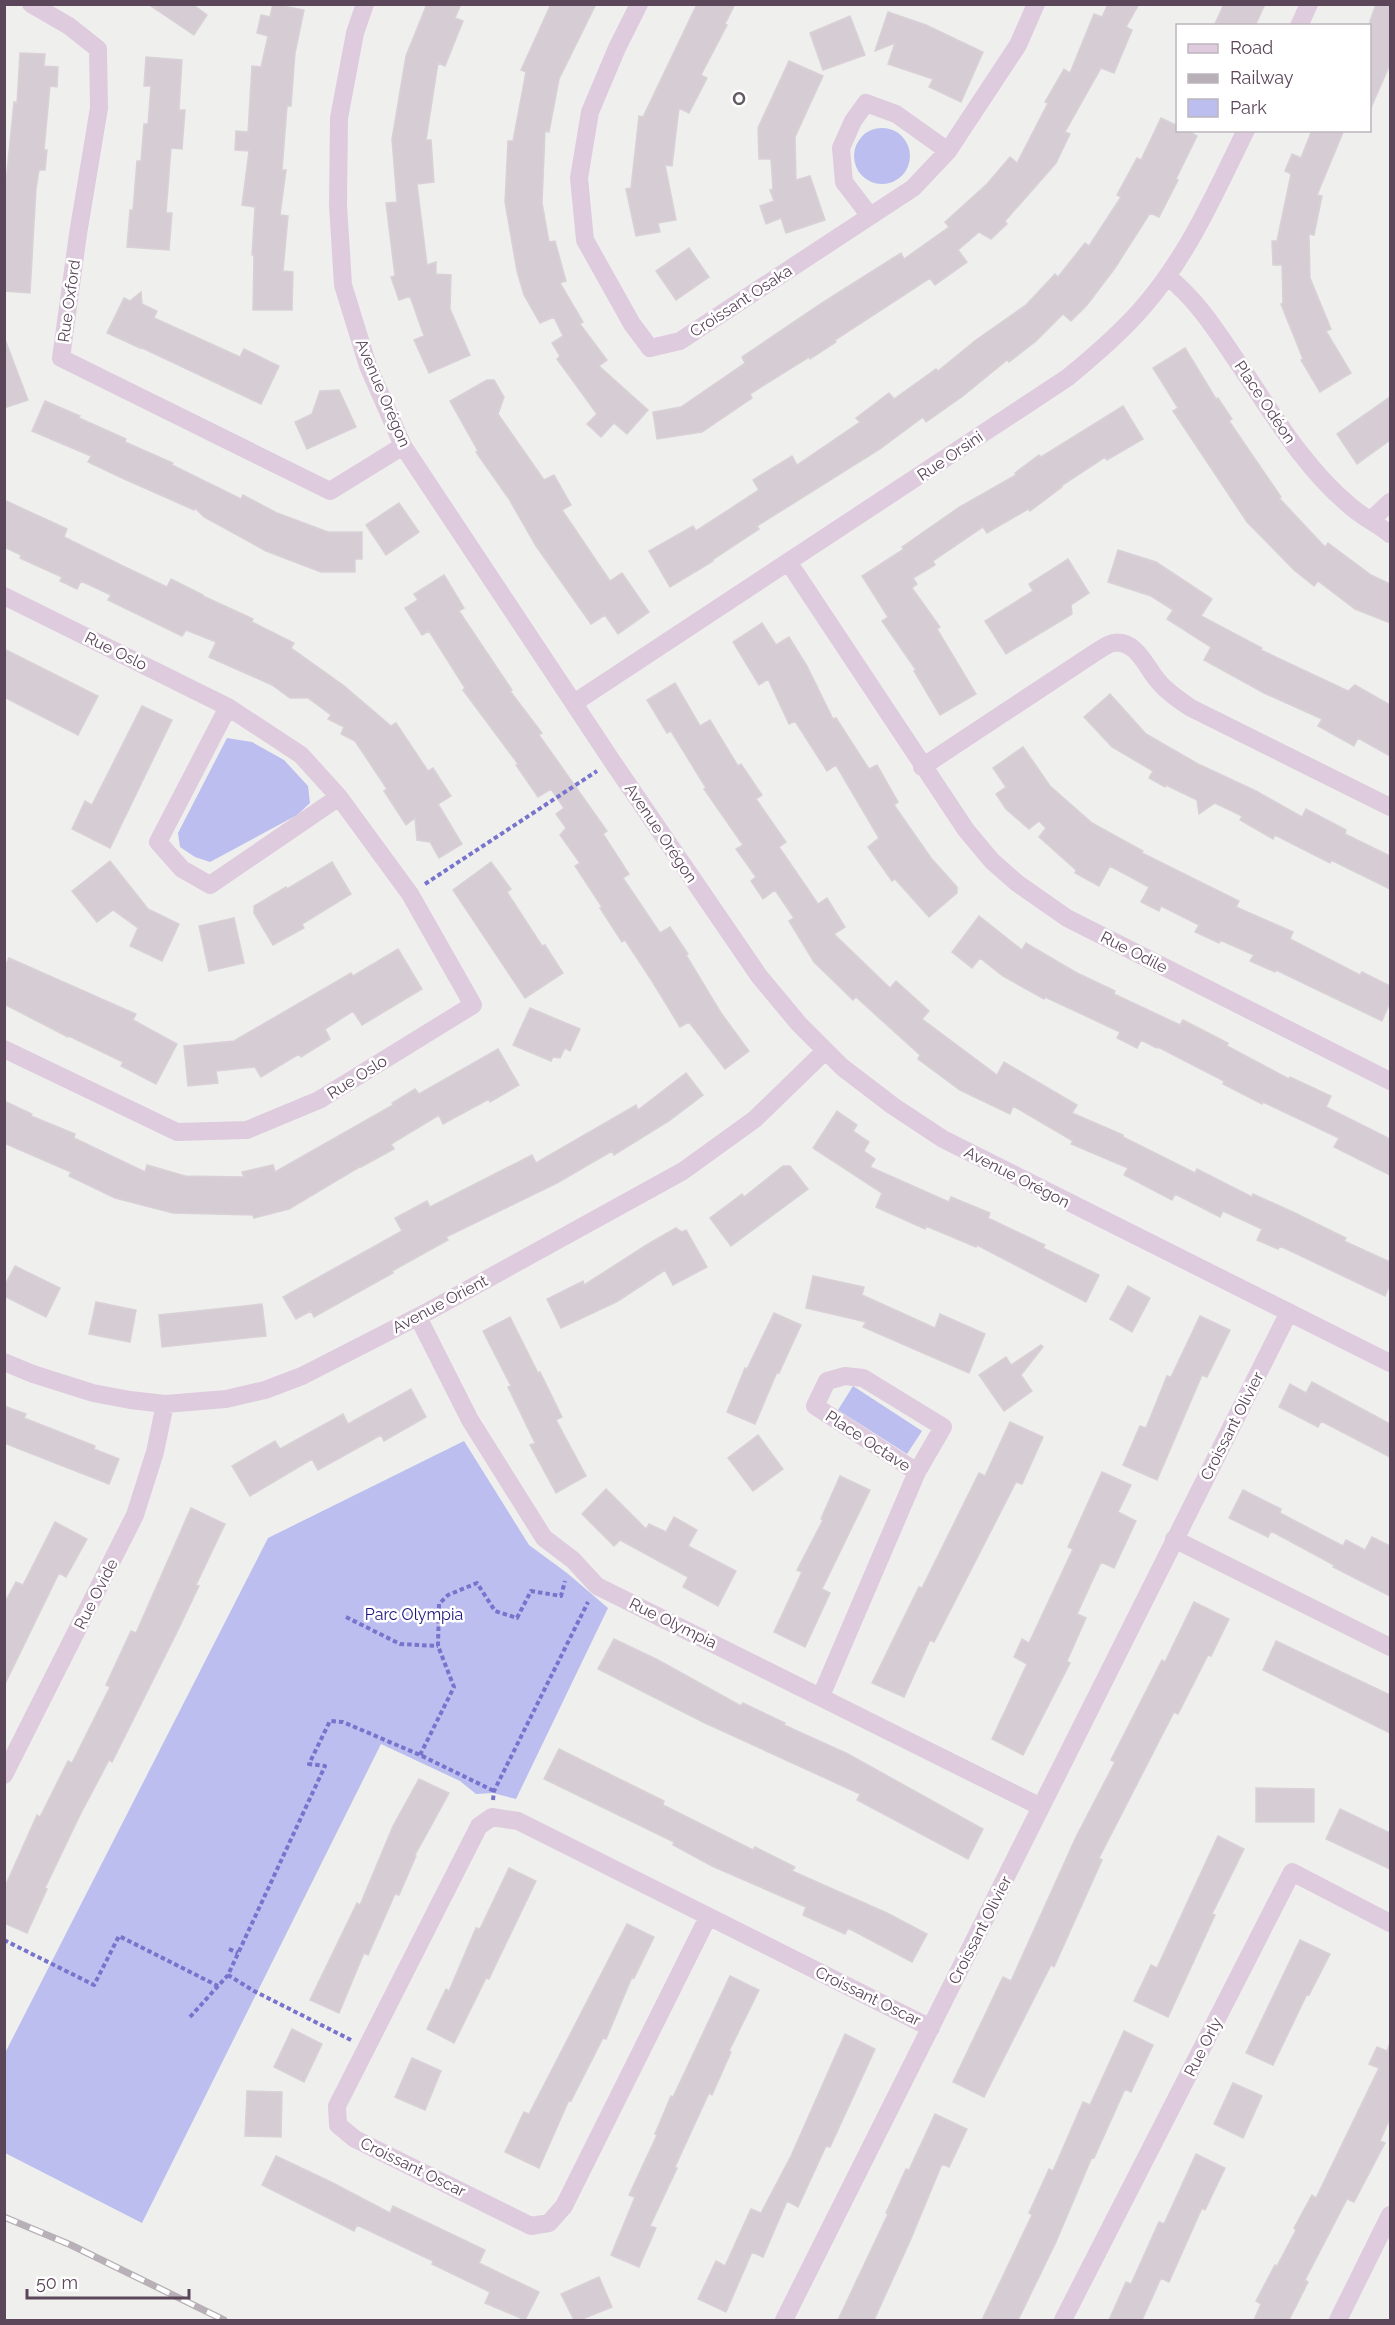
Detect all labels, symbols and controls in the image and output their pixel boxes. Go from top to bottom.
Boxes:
legend [1176,24,1371,132]
text: Road [1230,37,1273,58]
text: Railway [1230,67,1294,88]
district label: O [732,88,746,109]
text: Park [1230,97,1267,118]
street label: Rue Oxford [54,258,84,343]
street label: Croissant Osaka [686,261,796,341]
street label: Avenue Orégon [352,336,414,450]
street label: Place Odéon [1230,357,1300,447]
street label: Rue Orsini [914,427,986,485]
street label: Rue Oslo [82,628,150,674]
street label: Avenue Orégon [621,780,701,886]
street label: Rue Odile [1097,927,1171,977]
street label: Rue Oslo [324,1051,390,1103]
street label: Avenue Orégon [961,1142,1073,1212]
street label: Avenue Orient [389,1271,492,1337]
street label: Croissant Olivier [1197,1368,1268,1483]
street label: Place Octave [822,1406,914,1476]
street label: Rue Ovide [70,1556,122,1632]
street label: Rue Olympia [626,1594,720,1652]
park label: Parc Olympia [365,1605,463,1624]
street label: Croissant Olivier [945,1872,1016,1987]
street label: Croissant Oscar [812,1962,924,2030]
street label: Rue Orly [1180,2014,1226,2080]
street label: Croissant Oscar [357,2133,469,2201]
scale bar [27,2262,189,2300]
text: 50 m [36,2272,78,2293]

